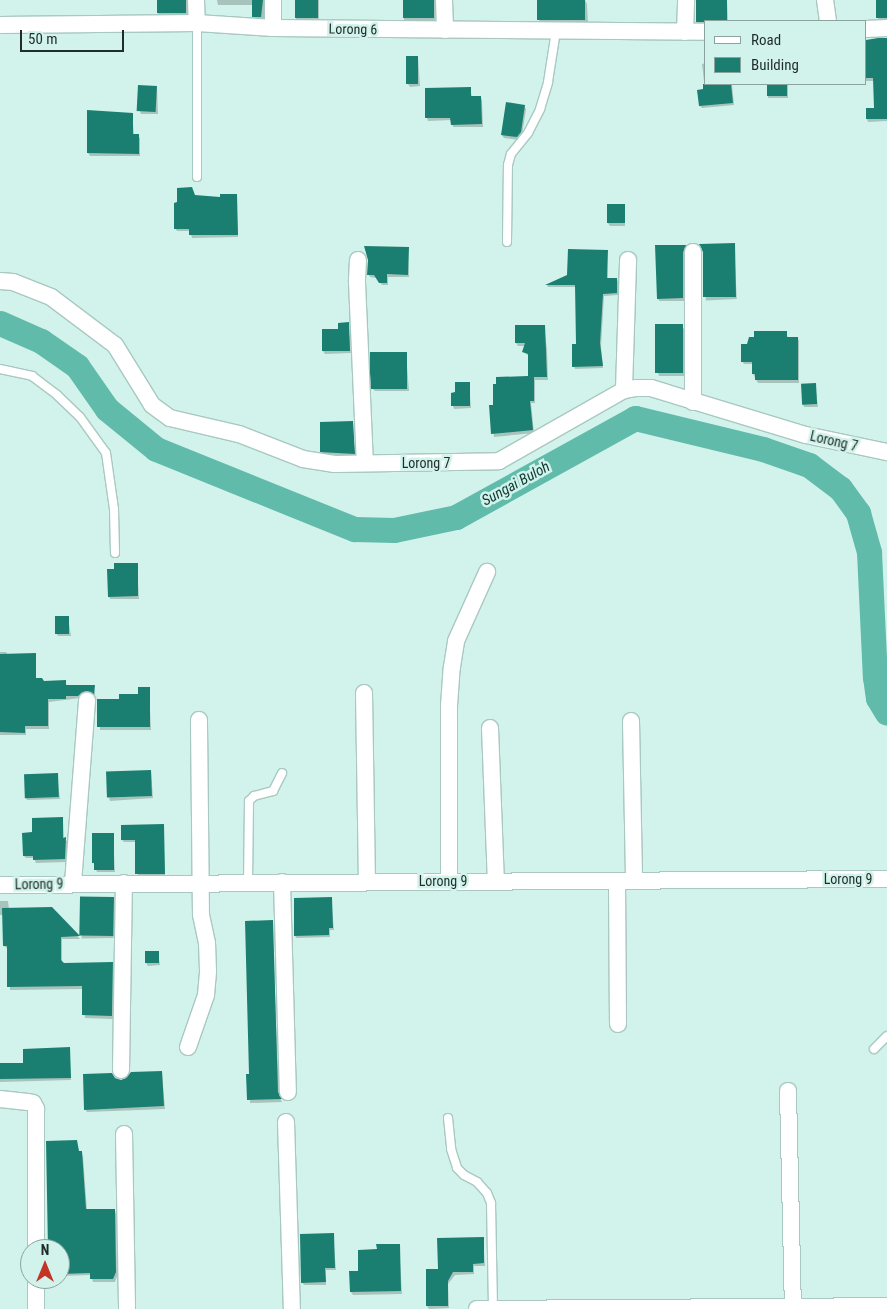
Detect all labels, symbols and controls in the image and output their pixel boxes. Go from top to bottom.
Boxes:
scale bar [22,20,126,52]
street label: Lorong 6 [329,20,377,38]
legend [704,20,867,85]
text: 50 m [28,30,58,48]
text: Road [751,31,781,49]
text: Building [751,56,799,74]
street label: Lorong 7 [808,427,860,455]
street label: Lorong 7 [402,455,450,471]
water label: Sungai Buloh [479,458,553,510]
street label: Lorong 9 [824,871,872,887]
street label: Lorong 9 [419,873,467,889]
street label: Lorong 9 [15,875,63,893]
north arrow [20,1239,70,1289]
text: N [41,1242,49,1258]

